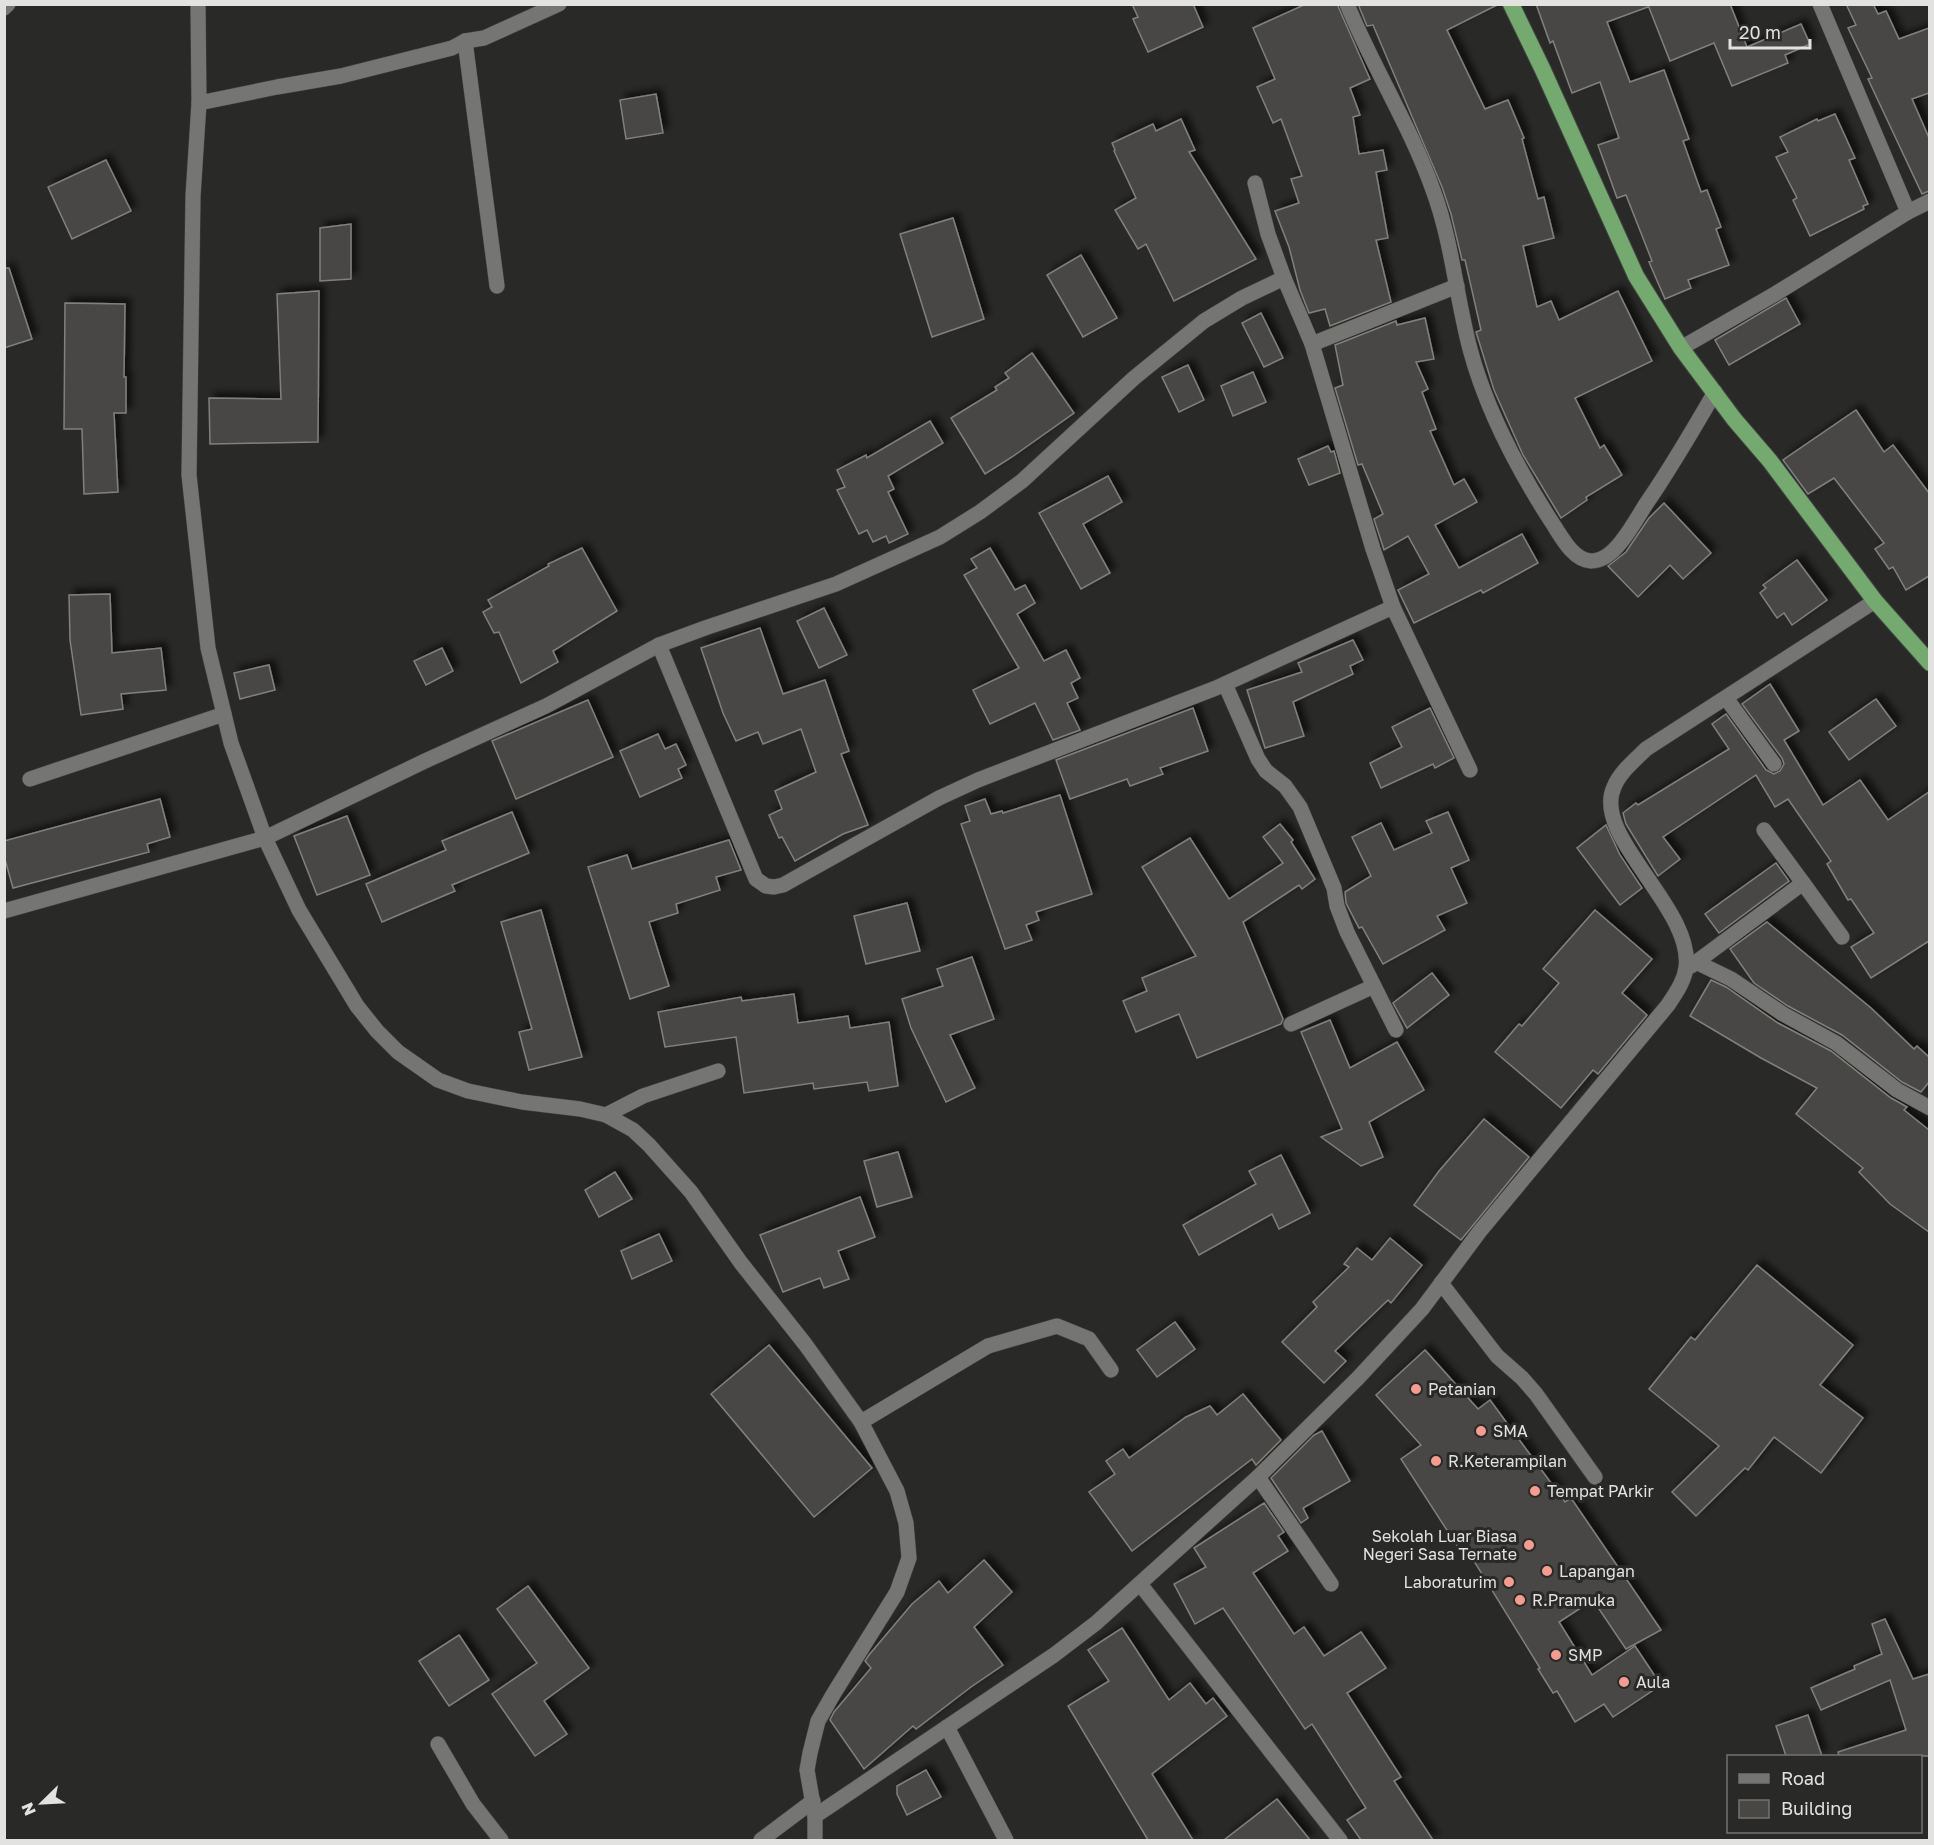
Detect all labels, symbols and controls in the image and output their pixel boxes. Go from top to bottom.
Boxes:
scale bar [1730,12,1810,50]
text: 20 m [1739,21,1781,43]
place label: Petanian [1428,1379,1496,1399]
marker: Petanian [1409,1382,1423,1396]
place label: SMA [1493,1421,1528,1441]
marker: SMA [1474,1424,1488,1438]
place label: R.Keterampilan [1448,1451,1567,1471]
marker: R.Keterampilan [1429,1454,1443,1468]
place label: Tempat PArkir [1547,1481,1654,1501]
marker: Tempat PArkir [1528,1484,1542,1498]
place label: Sekolah Luar Biasa Negeri Sasa Ternate [1363,1526,1517,1564]
marker: Sekolah Luar Biasa Negeri Sasa Ternate [1522,1538,1536,1552]
place label: Lapangan [1559,1561,1635,1581]
marker: Lapangan [1540,1564,1554,1578]
place label: Laboraturim [1404,1572,1497,1592]
marker: Laboraturim [1502,1575,1516,1589]
place label: R.Pramuka [1532,1590,1615,1610]
marker: R.Pramuka [1513,1593,1527,1607]
place label: SMP [1568,1645,1602,1665]
marker: SMP [1549,1648,1563,1662]
place label: Aula [1636,1672,1670,1692]
marker: Aula [1617,1675,1631,1689]
legend [1727,1755,1922,1833]
text: Road [1781,1767,1825,1789]
north arrow [12,1773,72,1833]
text: Building [1781,1797,1852,1819]
text: N [17,1799,40,1819]

